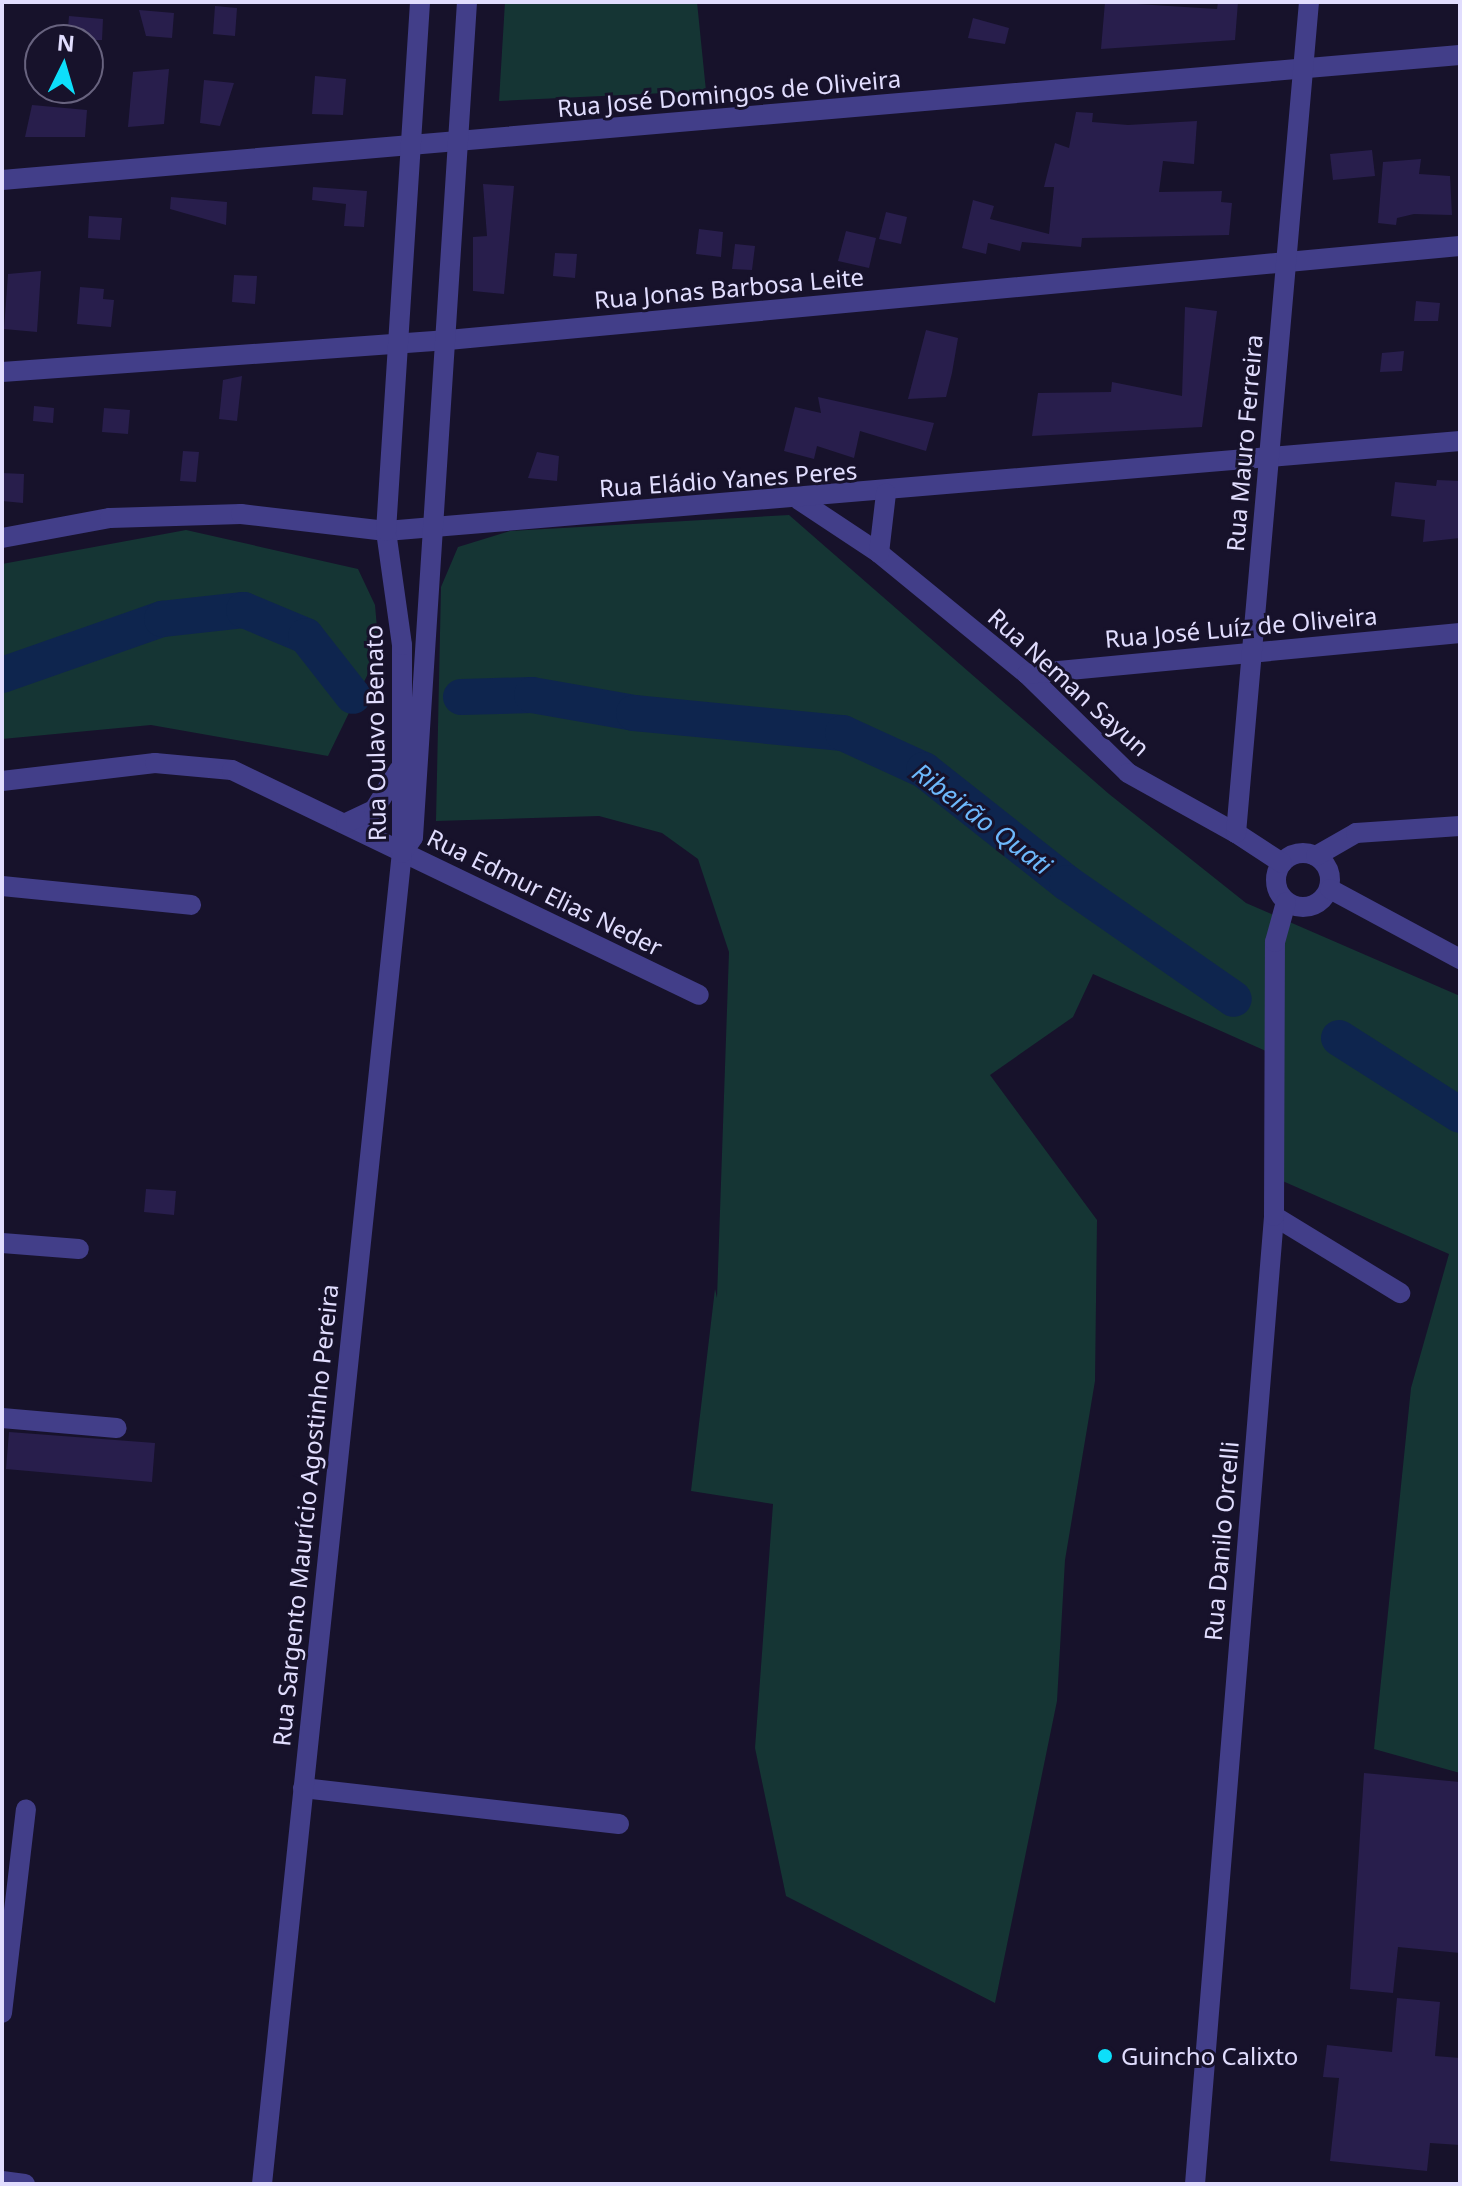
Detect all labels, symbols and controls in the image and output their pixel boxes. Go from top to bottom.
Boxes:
north arrow [24,24,104,104]
text: N [56,26,76,58]
street label: Rua José Domingos de Oliveira [556,64,902,122]
street label: Rua Jonas Barbosa Leite [593,262,865,314]
street label: Rua Mauro Ferreira [1220,333,1268,553]
street label: Rua Eládio Yanes Peres [598,456,858,502]
street label: Rua José Luíz de Oliveira [1104,601,1378,653]
street label: Rua Neman Sayun [983,602,1155,762]
street label: Rua Oulavo Benato [359,625,391,841]
water label: Ribeirão Quati [906,757,1058,881]
street label: Rua Edmur Elias Neder [423,823,667,961]
street label: Rua Sargento Maurício Agostinho Pereira [266,1283,344,1747]
street label: Rua Danilo Orcelli [1198,1440,1244,1642]
place label: Guincho Calixto [1121,2042,1298,2070]
marker: Guincho Calixto [1096,2047,1114,2065]

